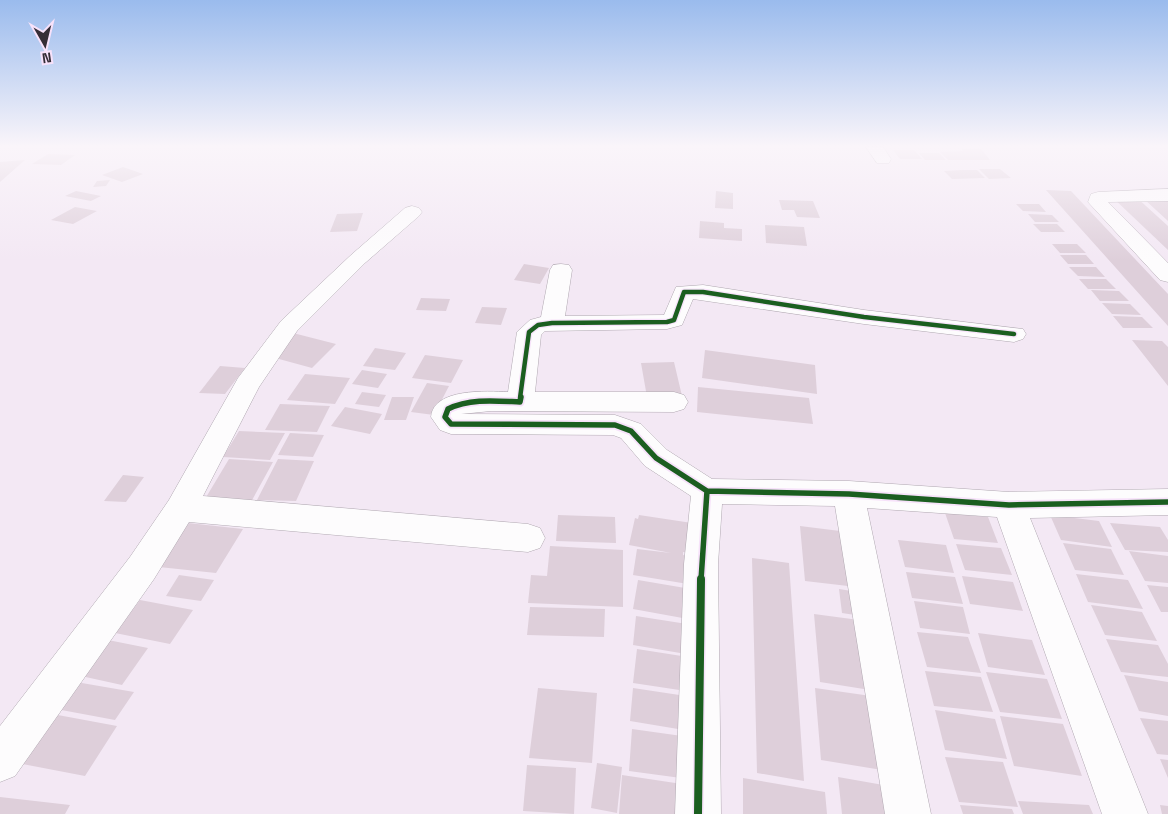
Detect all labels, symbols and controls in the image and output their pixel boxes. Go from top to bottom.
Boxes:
north arrow [20,20,70,70]
text: N [41,48,53,67]

